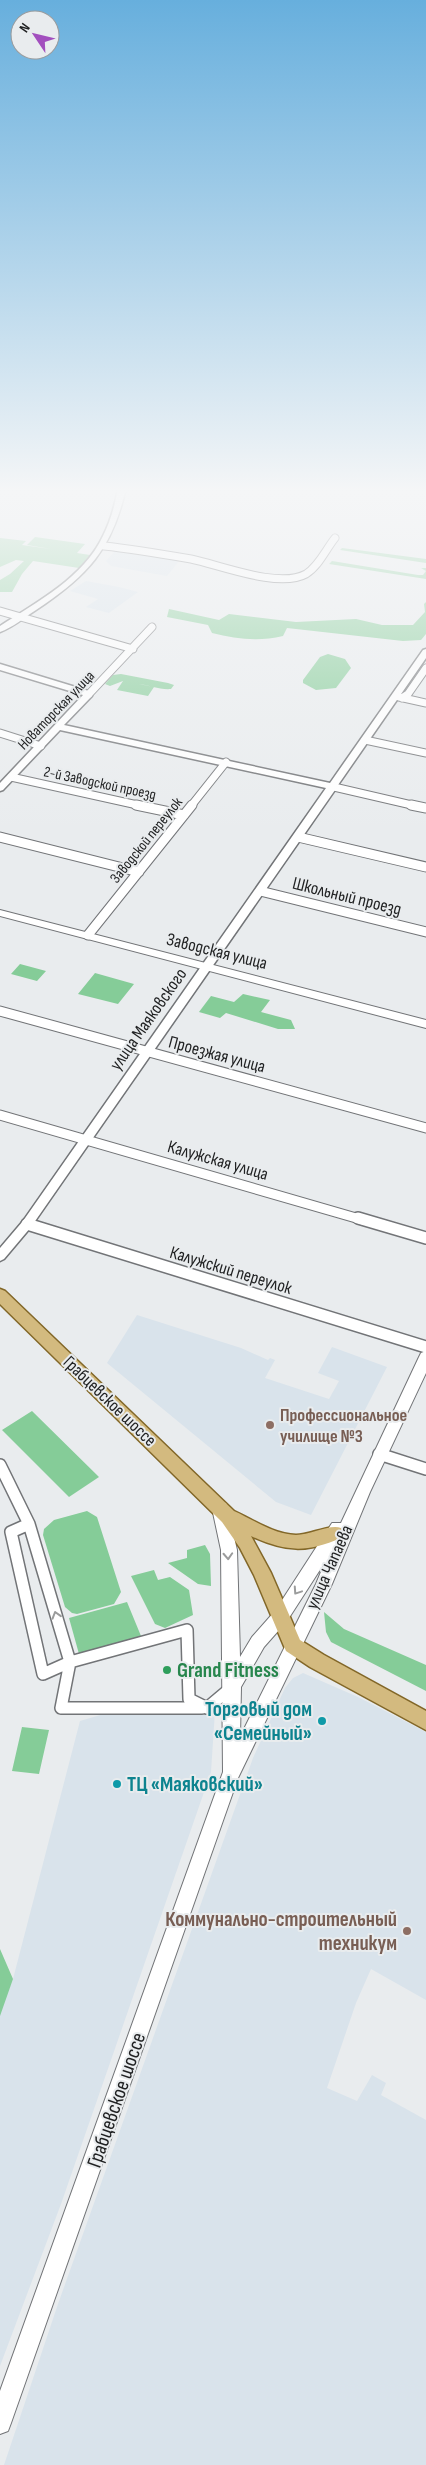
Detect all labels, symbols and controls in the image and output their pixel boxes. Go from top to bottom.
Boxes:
north arrow [10,10,60,60]
text: N [16,20,34,36]
street label: Новаторская улица [14,667,99,754]
street label: 2-й Заводской проезд [42,762,158,805]
street label: Заводской переулок [106,793,187,887]
street label: Школьный проезд [290,873,404,920]
street label: Заводская улица [164,929,270,974]
street label: улица Маяковского [106,964,191,1074]
street label: Проезжая улица [166,1031,268,1078]
street label: Калужская улица [165,1136,271,1185]
street label: Калужский переулок [167,1242,295,1299]
street label: Грабцевское шоссе [59,1352,160,1451]
place label: Профессиональное училище №3 [280,1405,407,1447]
marker: Профессиональное училище №3 [264,1419,276,1431]
street label: улица Чапаева [302,1522,357,1613]
one-way arrow [223,1552,234,1560]
one-way arrow [294,1585,303,1595]
one-way arrow [52,1612,62,1620]
place label: Grand Fitness [177,1658,279,1683]
marker: Grand Fitness [161,1664,173,1676]
place label: Торговый дом «Семейный» [205,1697,312,1746]
marker: Торговый дом «Семейный» [316,1715,328,1727]
place label: ТЦ «Маяковский» [127,1772,263,1797]
marker: ТЦ «Маяковский» [111,1778,123,1790]
place label: Коммунально-строительный техникум [165,1907,397,1956]
marker: Коммунально-строительный техникум [401,1925,413,1937]
street label: Грабцевское шоссе [82,2029,151,2171]

